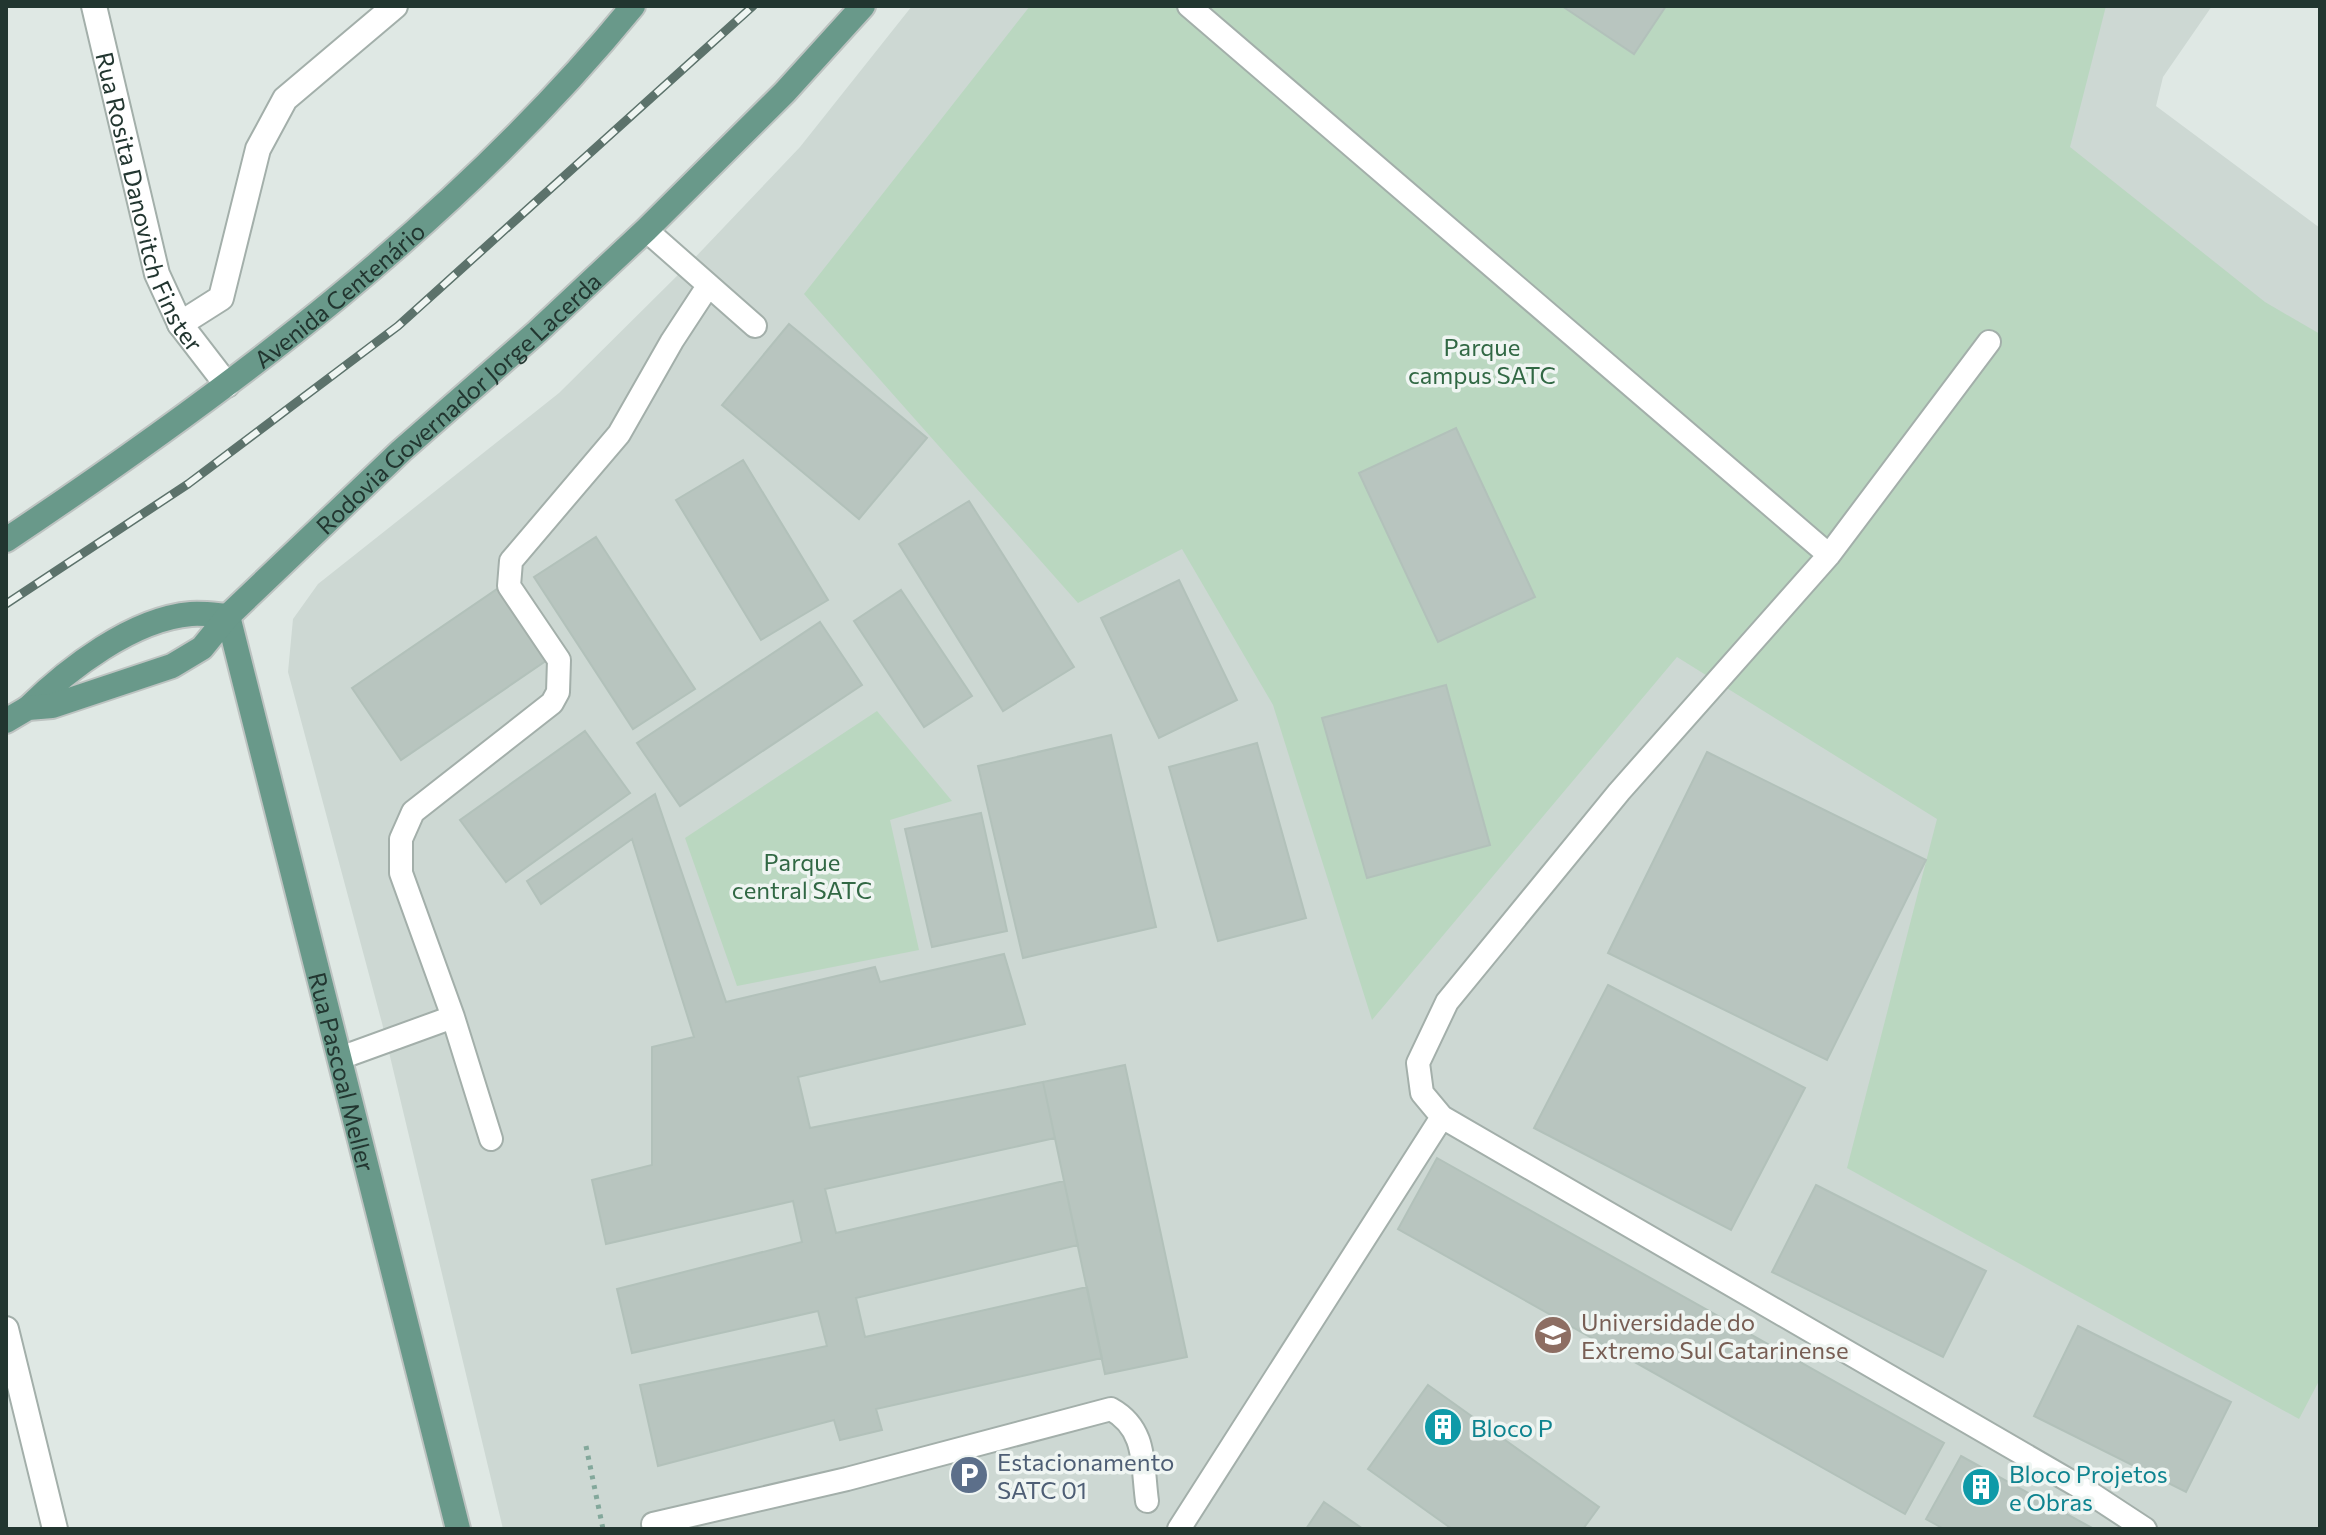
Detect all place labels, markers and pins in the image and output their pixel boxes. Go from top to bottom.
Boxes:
place label: Universidade do Extremo Sul Catarinense [1581,1307,1849,1364]
school or university icon: Universidade do Extremo Sul Catarinense [1532,1314,1574,1356]
building icon: Bloco P [1422,1406,1464,1448]
place label: Bloco P [1471,1413,1553,1442]
place label: Estacionamento SATC 01 [997,1447,1174,1504]
parking icon: Estacionamento SATC 01 [948,1454,990,1496]
place label: Bloco Projetos e Obras [2009,1459,2168,1516]
building icon: Bloco Projetos e Obras [1960,1466,2002,1508]

